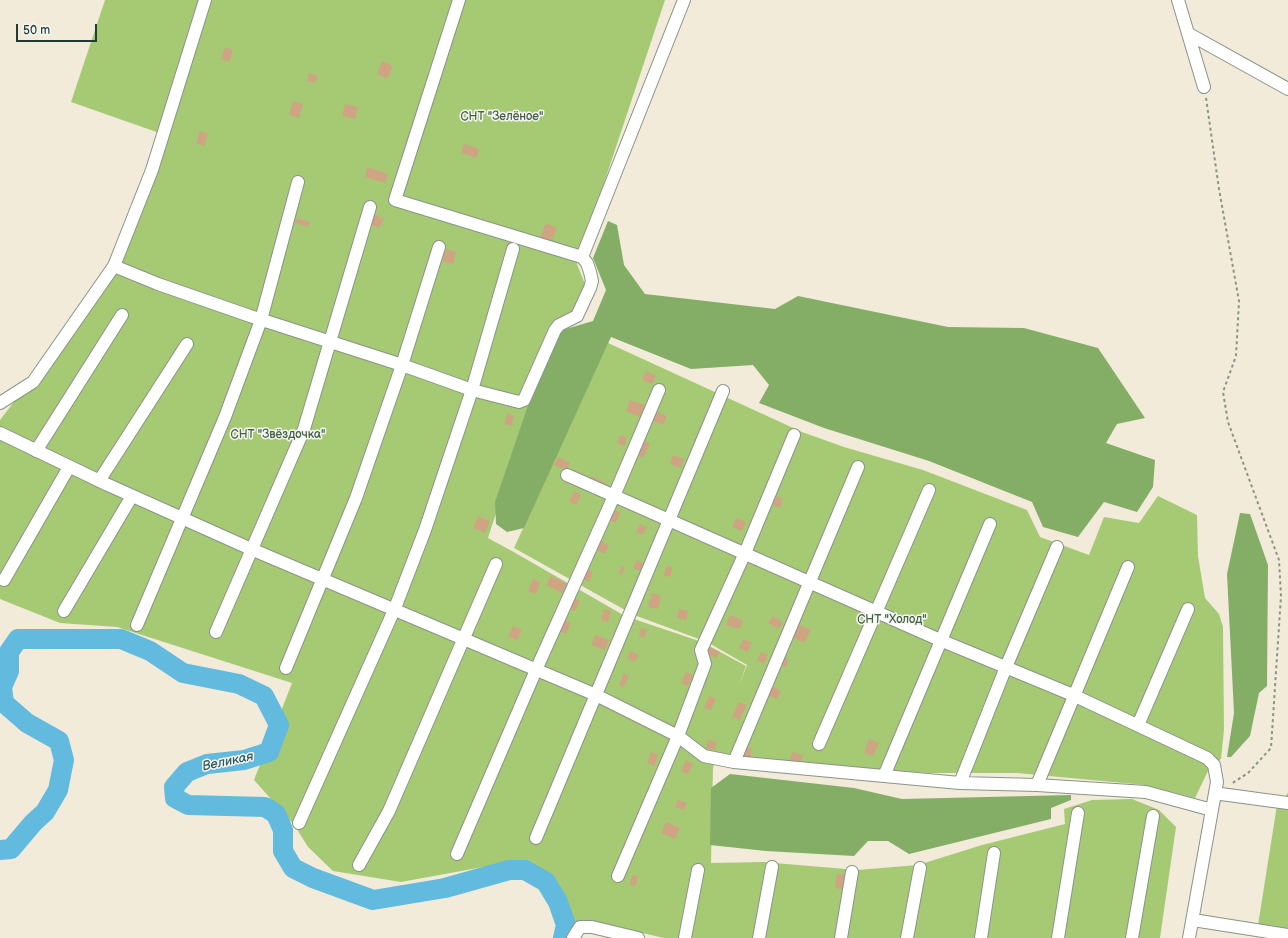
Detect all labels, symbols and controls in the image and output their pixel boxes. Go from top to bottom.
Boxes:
scale bar [18,16,99,42]
text: 50 m [23,23,50,38]
park label: СНТ "Зелёное" [460,110,544,124]
park label: СНТ "Звёздочка" [231,428,325,442]
park label: СНТ "Холод" [857,613,927,627]
water label: Великая [201,749,255,775]

